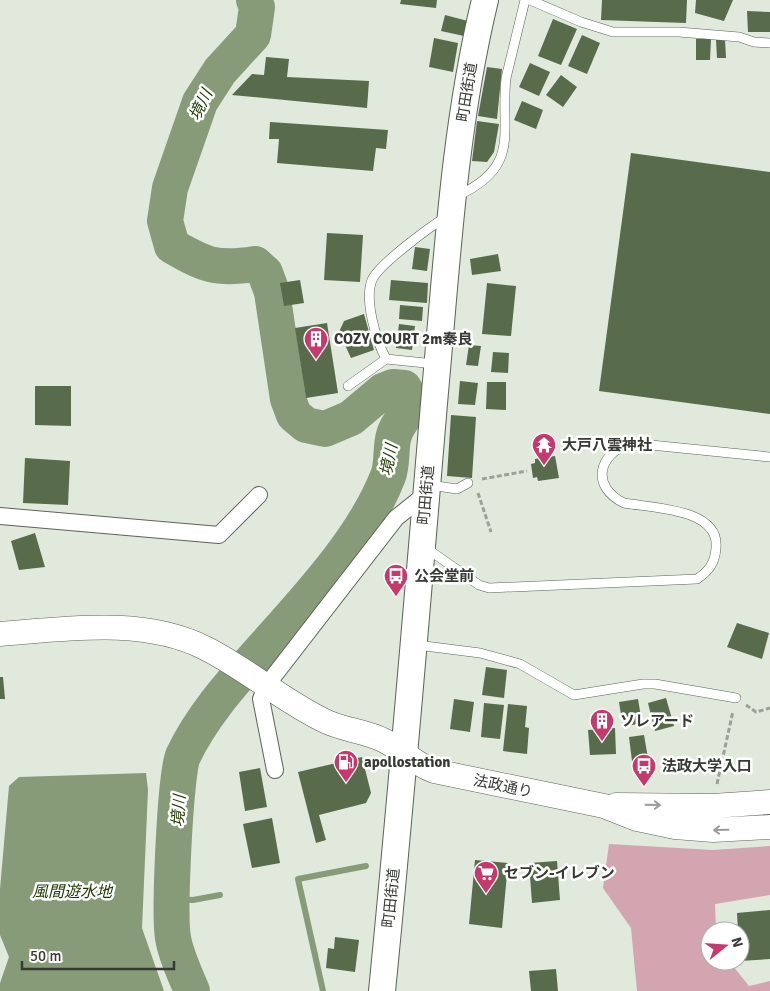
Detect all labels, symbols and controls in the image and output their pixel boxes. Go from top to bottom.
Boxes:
street label: 町田街道 [453,61,481,123]
water label: 境川 [185,84,218,124]
building icon: COZY COURT 2m秦良 [303,326,329,360]
place label: COZY COURT 2m秦良 [334,330,472,348]
temple icon: 大戸八雲神社 [531,432,557,466]
place label: 大戸八雲神社 [562,436,652,454]
water label: 境川 [376,440,402,478]
street label: 町田街道 [414,464,438,526]
bus stop icon: 公会堂前 [383,563,409,597]
place label: 公会堂前 [414,567,474,585]
building icon: ソレアード [589,708,615,742]
place label: ソレアード [620,712,694,730]
fuel station icon: apollostation [333,749,359,783]
place label: apollostation [364,753,451,771]
bus stop icon: 法政大学入口 [631,753,657,787]
place label: 法政大学入口 [662,757,752,775]
street label: 法政通り [472,771,534,801]
water label: 境川 [168,792,190,828]
one-way arrow [645,800,661,809]
one-way arrow [714,825,730,835]
supermarket icon: セブン-イレブン [473,860,499,894]
place label: セブン-イレブン [504,864,615,882]
street label: 町田街道 [379,867,403,929]
water label: 風間遊水地 [32,882,114,902]
north arrow [700,921,750,971]
text: N [727,935,747,949]
scale bar [22,938,175,970]
text: 50 m [30,947,61,965]

